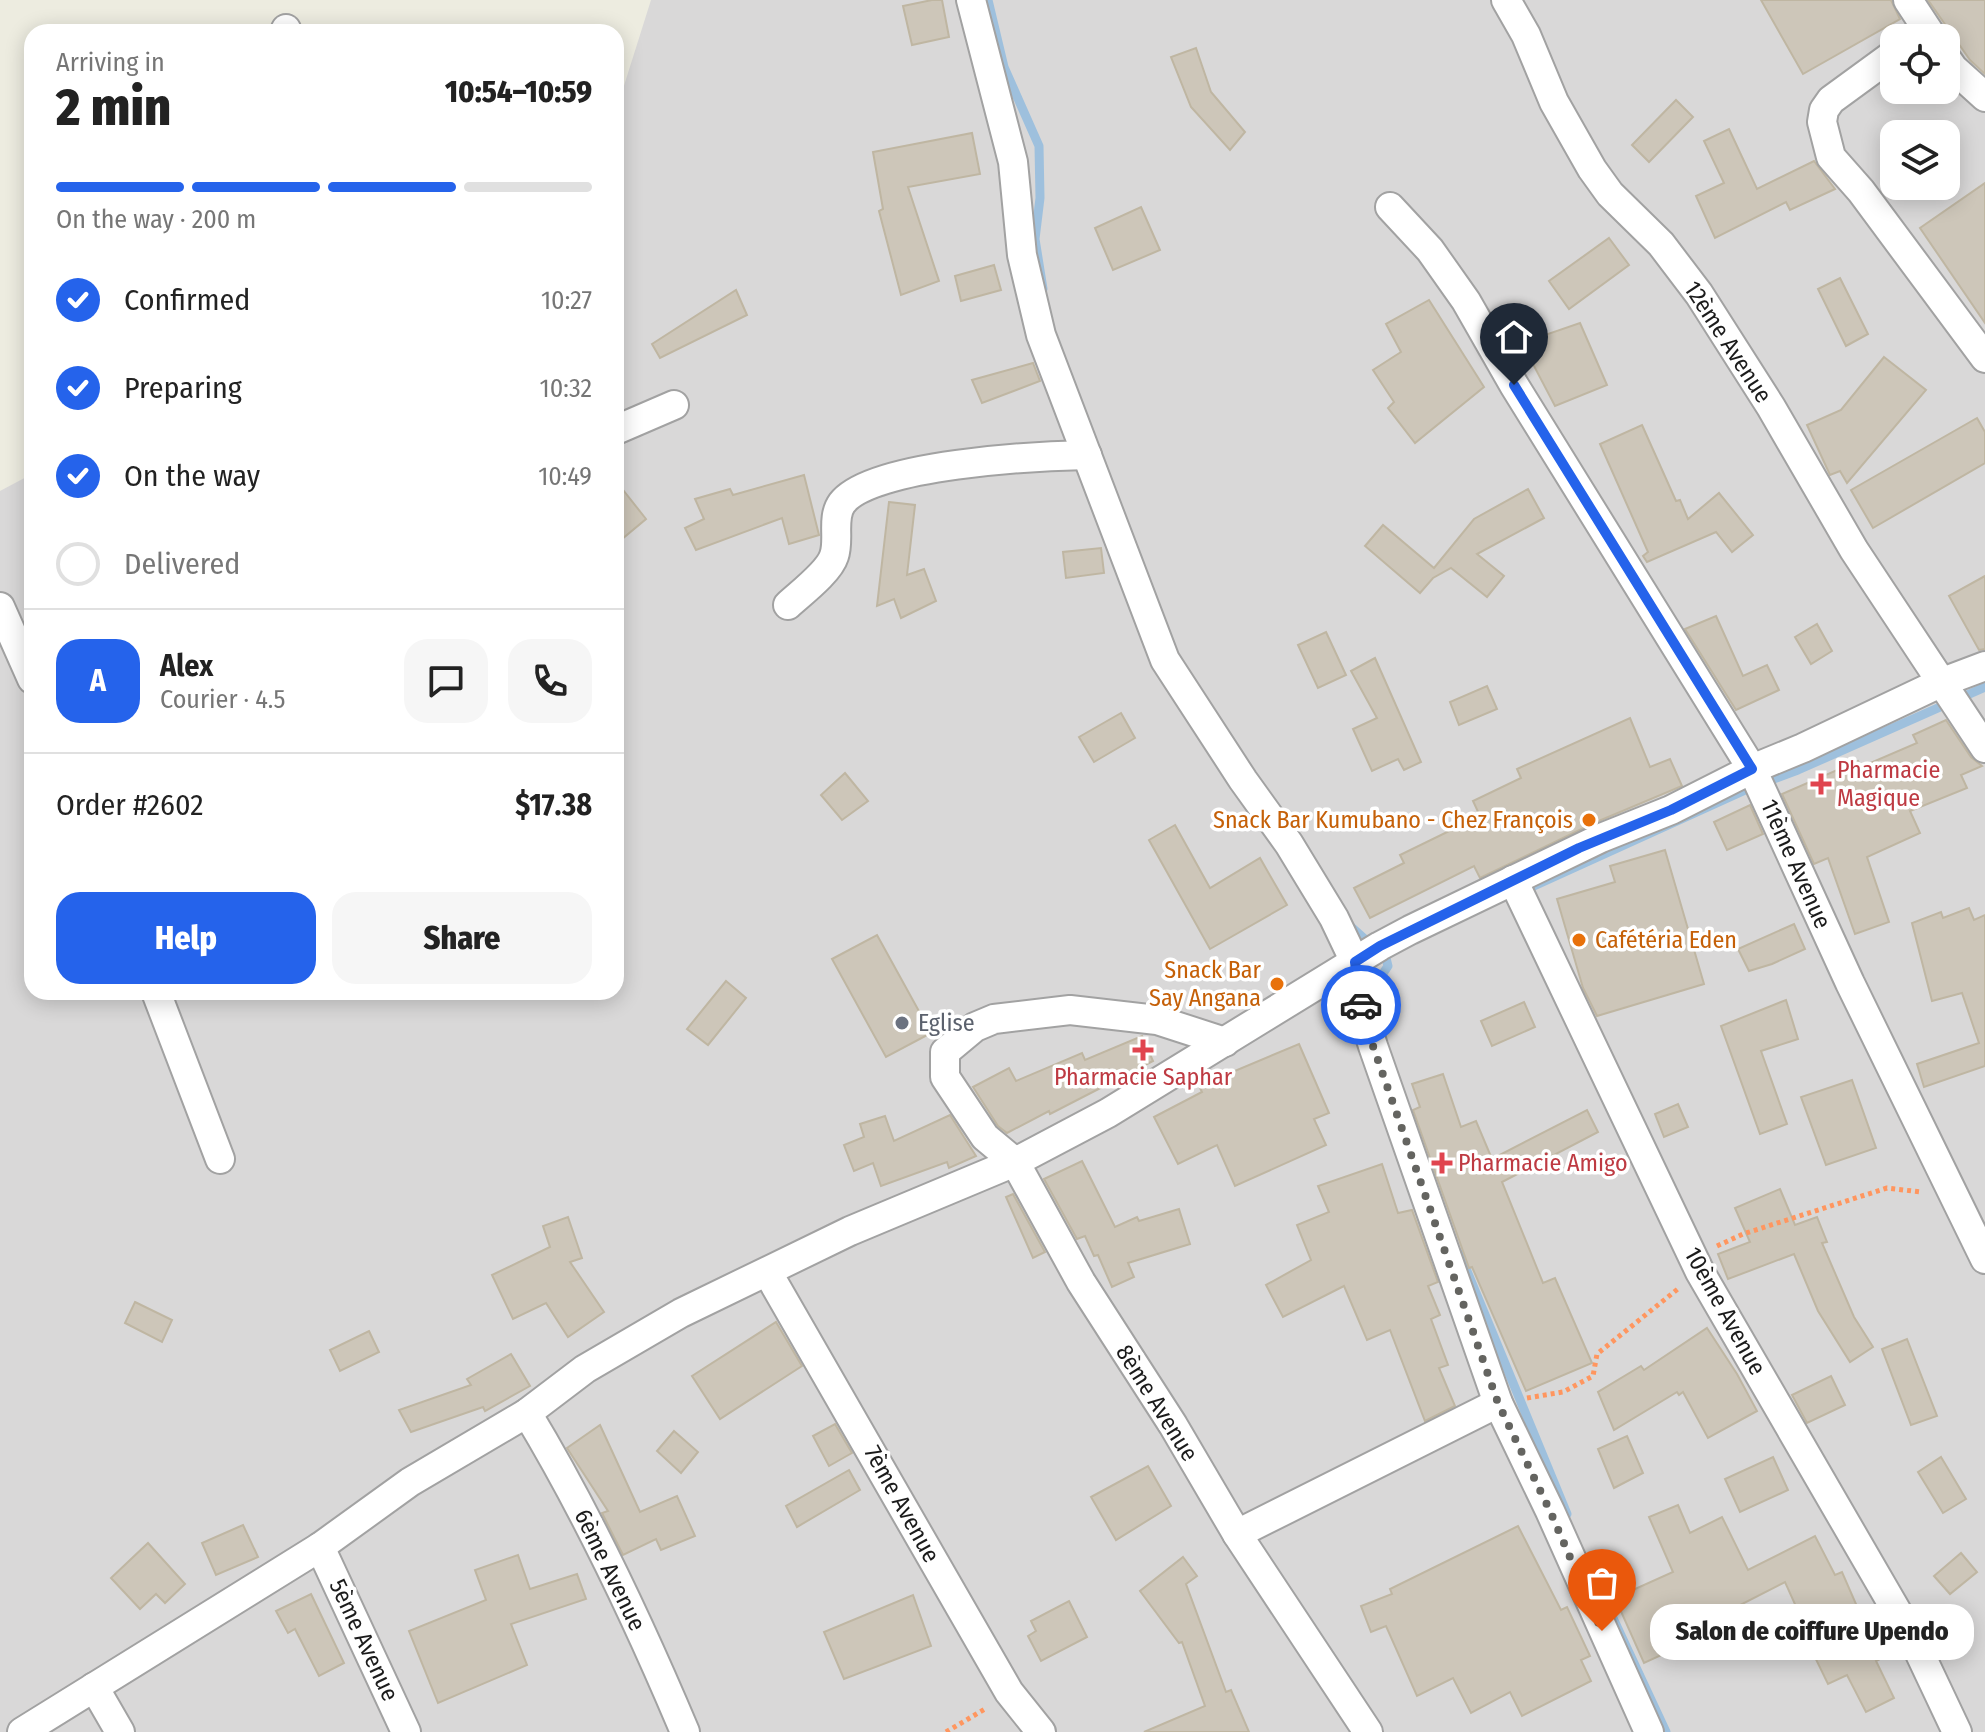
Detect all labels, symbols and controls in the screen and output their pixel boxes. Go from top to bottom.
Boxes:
map controls [1880,24,1960,200]
button: locate [1880,24,1960,104]
text: Arriving in [56,47,165,78]
text: 10:54–10:59 [445,74,592,110]
text: 2 min [56,76,171,139]
button: layers [1880,120,1960,200]
text: On the way · 200 m [56,204,256,235]
street label: 12ème Avenue [1678,276,1778,408]
icon: check [56,278,100,322]
text: Confirmed [124,282,250,318]
text: 10:27 [541,285,592,316]
pin [1480,303,1548,385]
icon: home [1492,315,1536,359]
icon: check [56,366,100,410]
text: Preparing [124,370,242,406]
text: 10:32 [540,373,592,404]
icon: check [56,454,100,498]
text: On the way [124,458,260,494]
text: 10:49 [538,461,592,492]
text: Delivered [124,546,240,582]
button: chat [404,639,488,723]
button: phone [508,639,592,723]
text: Alex [160,648,213,684]
text: A [90,663,106,699]
text: Courier · 4.5 [160,684,286,715]
place label: Pharmacie Magique [1837,756,1940,812]
marker: Pharmacie Magique [1812,775,1830,793]
text: Order #2602 [56,787,203,823]
text: $17.38 [515,787,592,823]
street label: 11ème Avenue [1755,795,1837,933]
place label: Snack Bar Kumubano - Chez François [1213,806,1573,834]
marker: Snack Bar Kumubano - Chez François [1580,811,1598,829]
button: Help [56,892,316,984]
button: Share [332,892,592,984]
place label: Cafétéria Eden [1595,926,1737,954]
marker: Cafétéria Eden [1570,931,1588,949]
place label: Snack Bar Say Angana [1149,956,1262,1012]
courier [1321,965,1401,1045]
marker: Snack Bar Say Angana [1268,975,1286,993]
icon: car [1339,983,1383,1027]
place label: Eglise [918,1009,975,1037]
marker: Eglise [893,1014,911,1032]
marker: Pharmacie Saphar [1134,1041,1152,1059]
place label: Pharmacie Saphar [1054,1063,1233,1091]
place label: Pharmacie Amigo [1458,1149,1628,1177]
marker: Pharmacie Amigo [1433,1154,1451,1172]
street label: 10ème Avenue [1678,1242,1772,1380]
street label: 8ème Avenue [1110,1340,1204,1466]
street label: 7ème Avenue [859,1441,945,1567]
street label: 6ème Avenue [569,1505,651,1635]
pin [1568,1549,1636,1631]
icon: bag [1580,1561,1624,1605]
street label: 5ème Avenue [324,1575,404,1705]
callout: Salon de coiffure Upendo [1650,1603,1974,1659]
text: Salon de coiffure Upendo [1675,1616,1949,1647]

